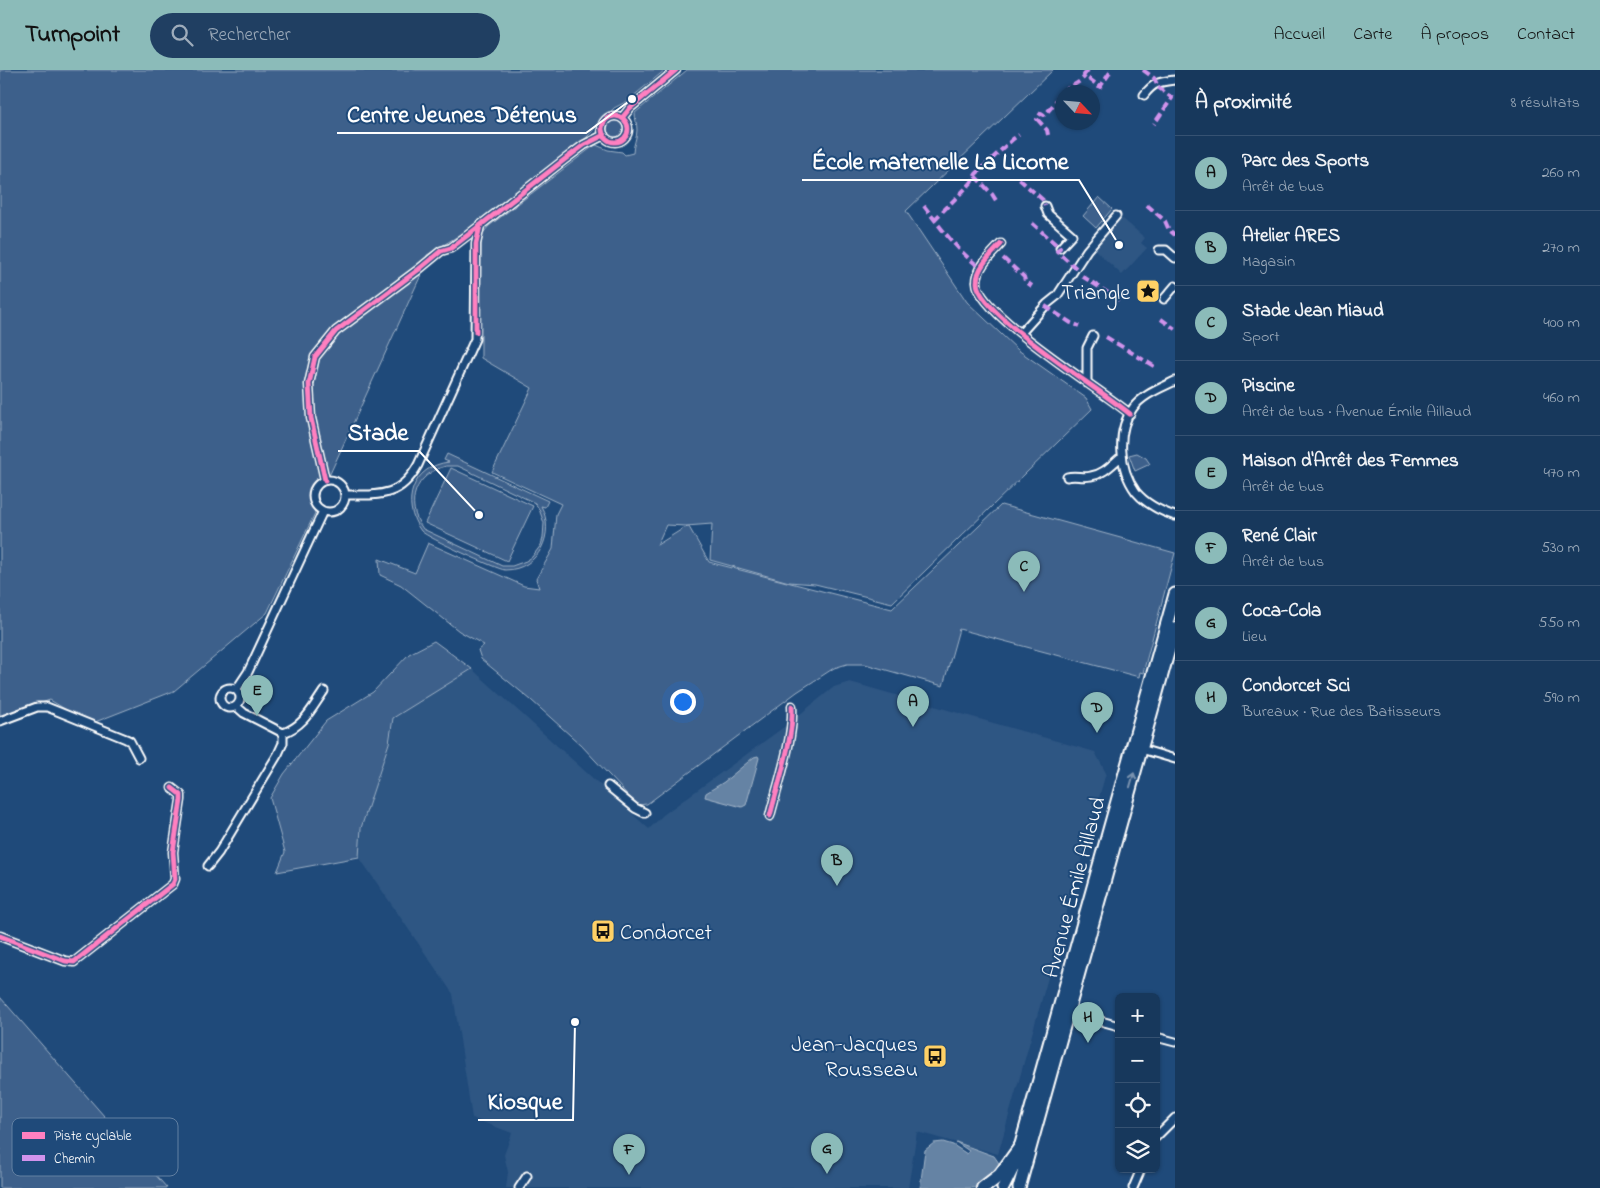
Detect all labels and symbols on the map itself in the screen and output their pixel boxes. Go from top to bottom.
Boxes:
north arrow [1055,85,1100,130]
callout: Centre Jeunes Détenus [337,94,586,133]
text: Centre Jeunes Détenus [347,99,577,134]
callout: École maternelle La Licorne [802,141,1079,180]
text: École maternelle La Licorne [811,146,1070,181]
place label: Triangle [1061,278,1130,311]
place icon: Triangle [1135,278,1161,304]
callout: Stade [338,412,419,451]
text: Stade [348,417,410,452]
pin: C [1008,551,1040,592]
pin: E [241,675,273,716]
pin: A [897,686,929,727]
your location [670,689,696,715]
pin: D [1081,692,1113,733]
one-way arrow [1128,772,1138,788]
street label: Avenue Émile Aillaud [1036,794,1115,982]
pin: B [821,845,853,886]
bus stop icon: Condorcet [590,918,616,944]
place label: Condorcet [620,918,713,950]
pin: H [1072,1002,1104,1043]
place label: Jean-Jacques Rousseau [791,1030,918,1087]
bus stop icon: Jean-Jacques Rousseau [922,1043,948,1069]
callout: Kiosque [478,1081,573,1120]
text: Kiosque [487,1086,564,1121]
legend [12,1118,178,1176]
text: Piste cyclable [54,1126,132,1148]
pin: G [811,1133,843,1174]
pin: F [613,1134,645,1175]
text: Chemin [54,1149,95,1170]

